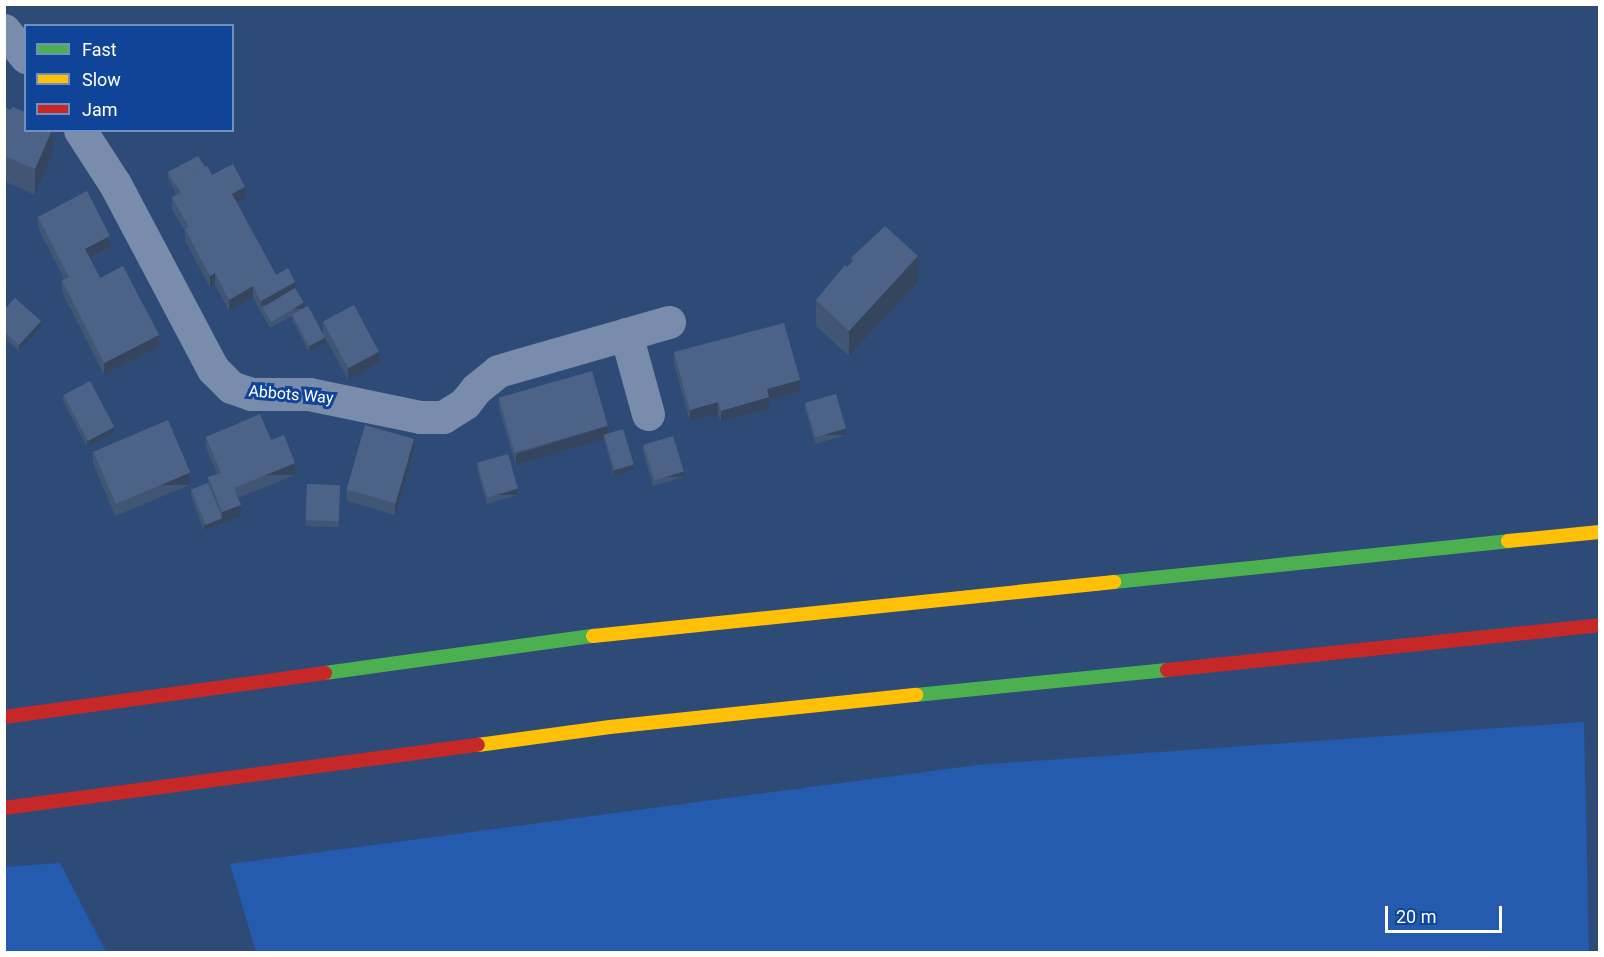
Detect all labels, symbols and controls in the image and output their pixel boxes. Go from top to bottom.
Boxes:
legend [24,24,234,132]
text: Fast [82,39,117,60]
text: Slow [82,69,121,90]
text: Jam [82,99,118,120]
street label: Abbots Way [248,382,334,408]
scale bar [1388,894,1505,932]
text: 20 m [1396,906,1436,927]

